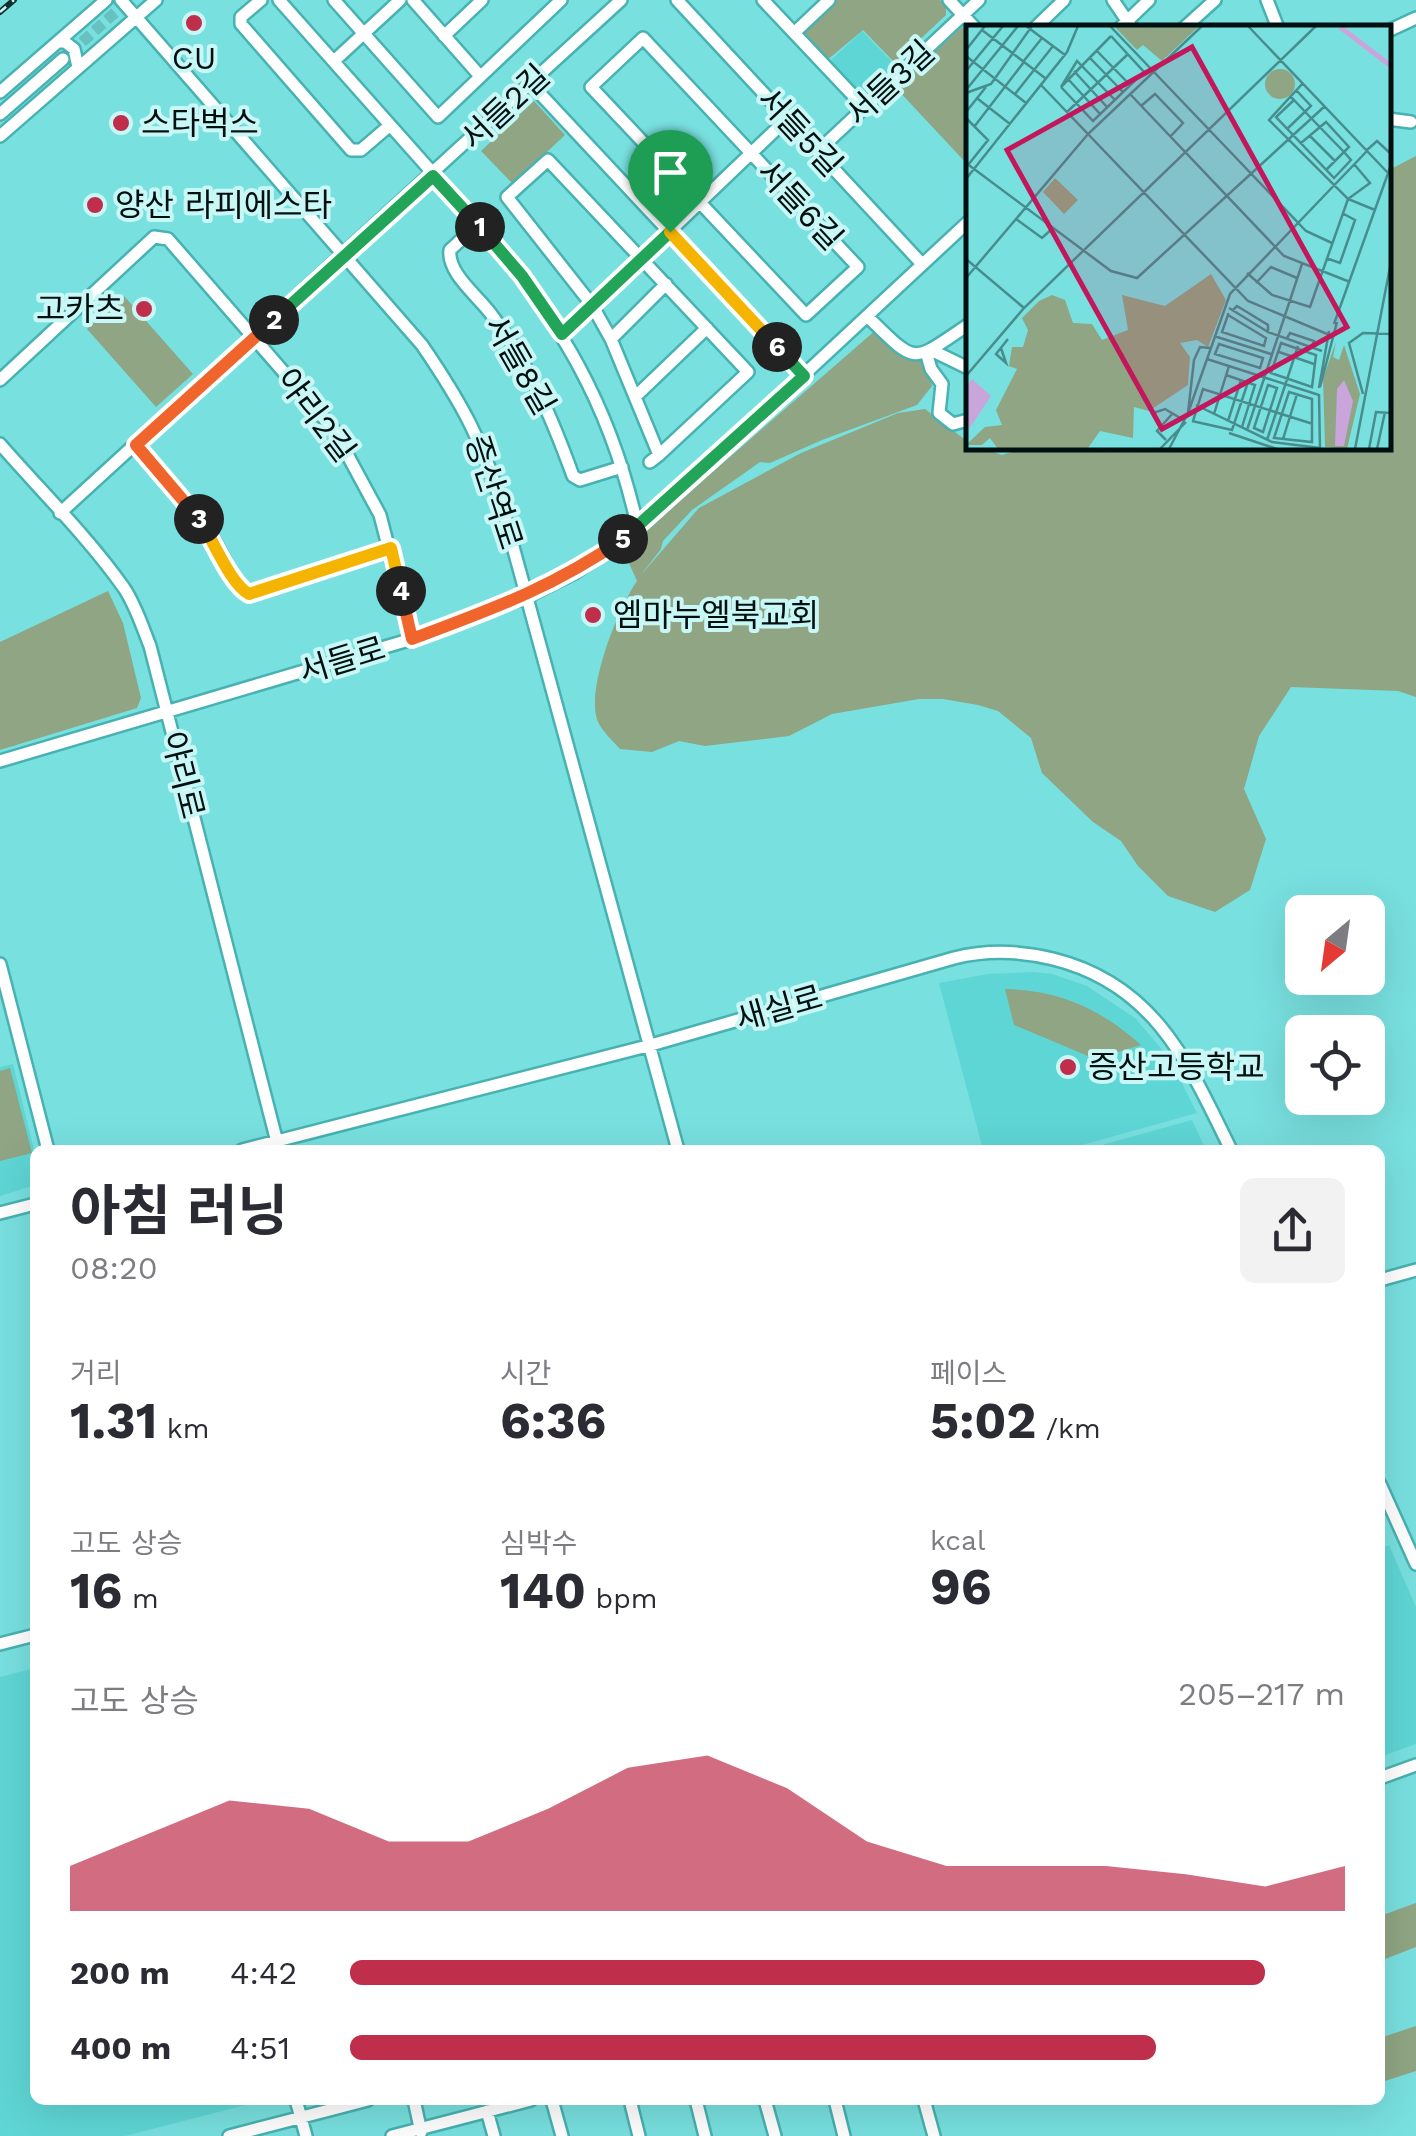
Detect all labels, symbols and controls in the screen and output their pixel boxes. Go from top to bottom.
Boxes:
marker: CU [183,12,205,34]
inset map [966,25,1391,450]
street label: 서들3길 [838,33,942,133]
place label: CU [172,39,216,77]
street label: 서들2길 [453,57,557,157]
street label: 서들5길 [750,80,850,184]
place label: 스타벅스 [141,104,259,142]
marker: 스타벅스 [110,112,132,134]
pin [628,130,713,233]
icon: arrive [643,145,698,200]
street label: 서들6길 [749,153,851,257]
place label: 양산 라피에스타 [115,186,332,224]
marker: 양산 라피에스타 [84,194,106,216]
pin: 1 [455,202,505,252]
text: 1 [474,210,486,243]
place label: 고카츠 [36,290,124,328]
pin: 2 [249,295,299,345]
marker: 고카츠 [133,298,155,320]
text: 2 [266,303,282,336]
street label: 서들8길 [477,309,563,421]
pin: 6 [752,322,802,372]
text: 6 [768,330,786,363]
street label: 야리2길 [269,361,363,469]
street label: 증산역로 [458,430,530,554]
pin: 3 [174,494,224,544]
text: 3 [191,502,207,535]
pin: 5 [598,514,648,564]
text: 5 [615,522,631,555]
pin: 4 [376,566,426,616]
text: 4 [392,574,410,607]
place label: 엠마누엘북교회 [613,596,819,634]
marker: 엠마누엘북교회 [582,604,604,626]
street label: 서들로 [294,629,390,691]
street label: 야리로 [154,728,212,822]
north arrow [1285,895,1385,995]
map controls [1285,895,1385,1115]
street label: 새실로 [731,978,827,1038]
button: locate [1285,1015,1385,1115]
place label: 증산고등학교 [1088,1048,1265,1086]
marker: 증산고등학교 [1057,1056,1079,1078]
button: share [1240,1178,1345,1283]
text: 아침 러닝 [70,1179,288,1243]
text: 08:20 [70,1249,158,1287]
text: 거리 [70,1357,122,1390]
text: 시간 [500,1357,552,1390]
text: 페이스 [930,1357,1007,1390]
text: 1.31 [70,1391,157,1450]
text: 6:36 [500,1391,606,1450]
text: 5:02 [930,1391,1036,1450]
text: km [157,1412,209,1445]
text: /km [1036,1412,1101,1445]
text: kcal [930,1524,985,1557]
text: 고도 상승 [70,1527,183,1560]
text: 심박수 [500,1527,577,1560]
text: 96 [930,1557,992,1616]
text: 16 [70,1561,122,1620]
text: 140 [500,1561,586,1620]
text: m [122,1582,159,1615]
text: bpm [586,1582,657,1615]
text: 205–217 m [1178,1675,1345,1713]
text: 고도 상승 [70,1682,199,1720]
text: 200 m [70,1954,170,1992]
text: 4:42 [230,1954,297,1992]
text: 400 m [70,2029,171,2067]
text: 4:51 [230,2029,290,2067]

